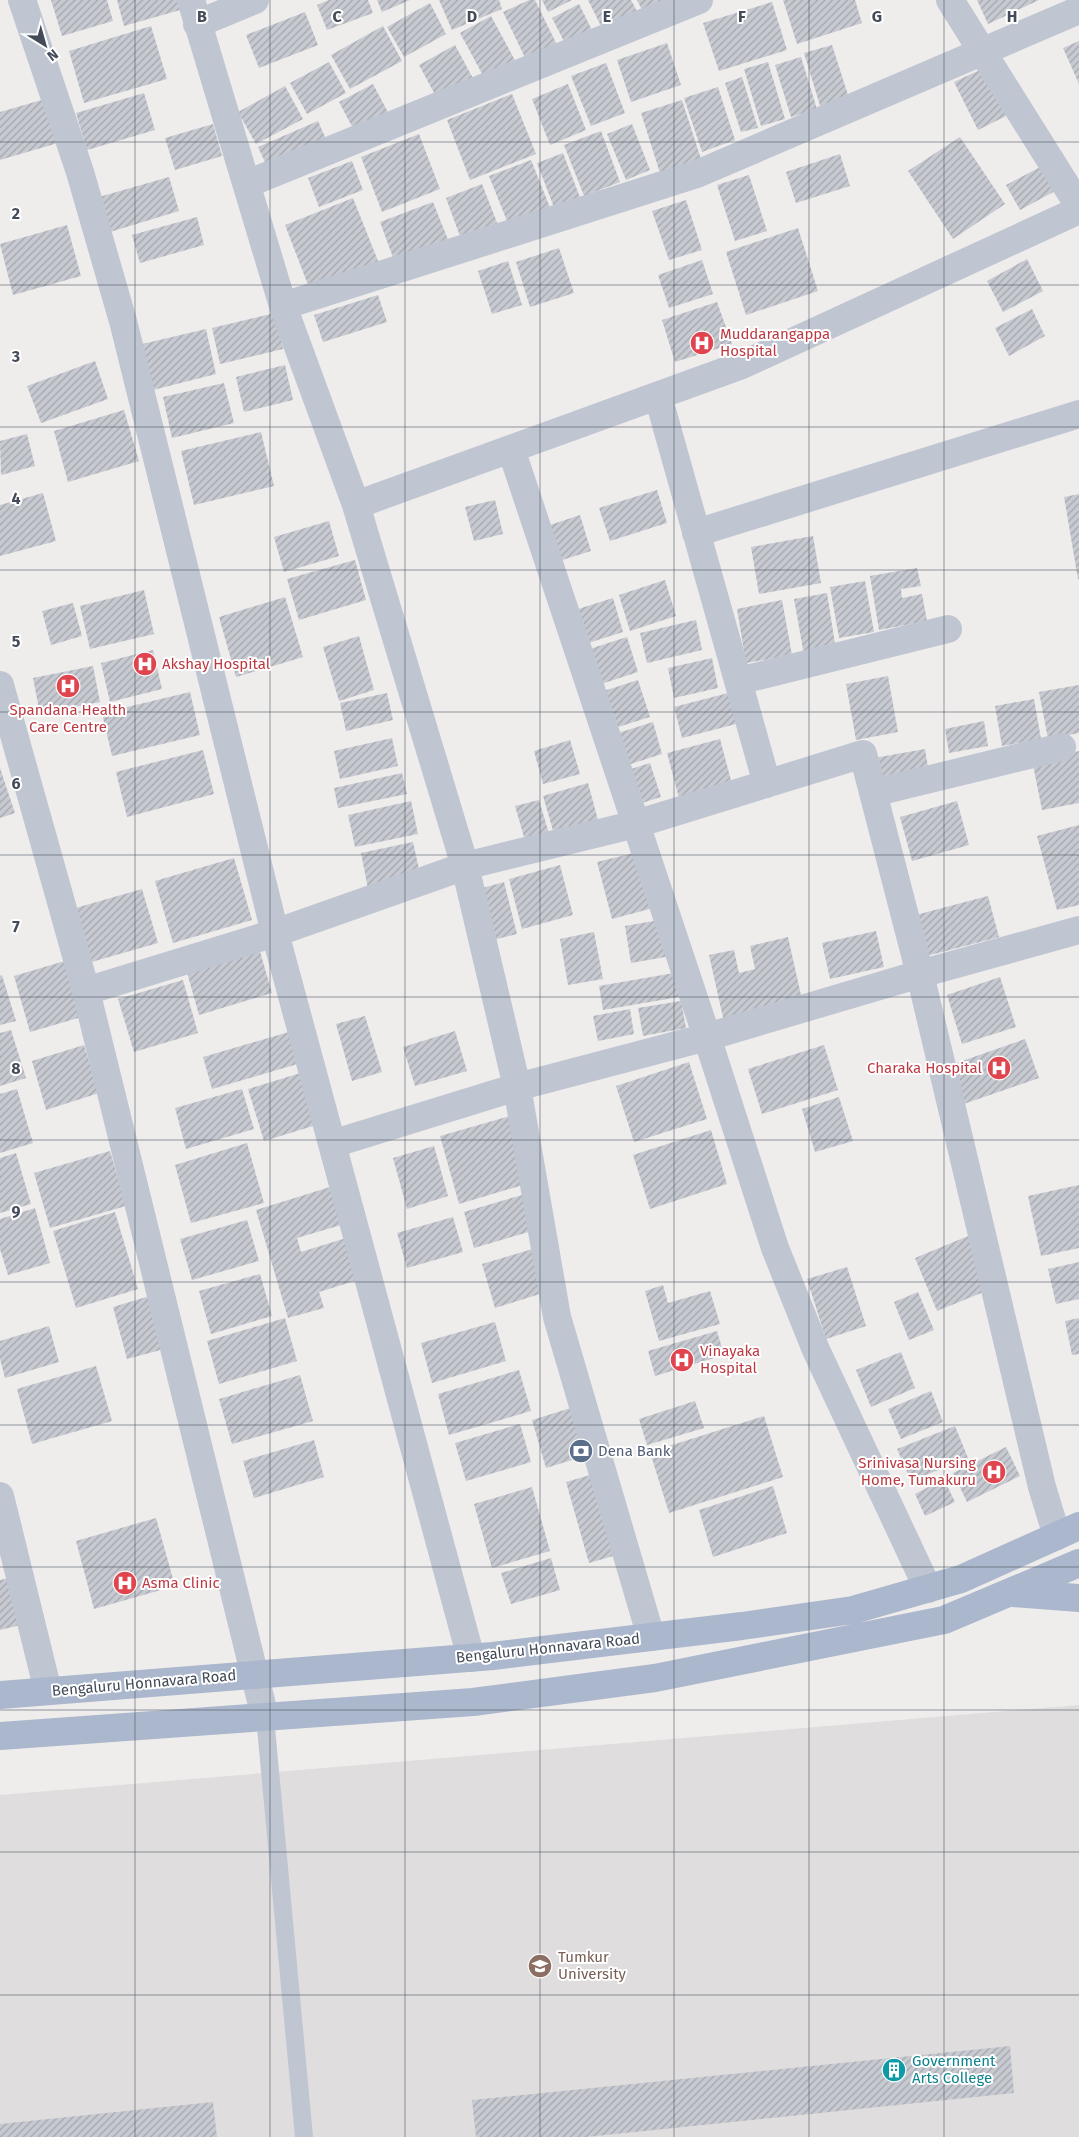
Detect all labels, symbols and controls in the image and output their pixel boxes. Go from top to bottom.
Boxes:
text: B [197,7,207,26]
text: C [332,7,342,26]
text: D [467,7,477,26]
text: E [603,7,611,26]
text: F [738,7,746,26]
text: G [872,7,882,26]
text: H [1007,7,1017,26]
north arrow [20,20,70,70]
text: N [44,45,61,65]
text: 2 [12,204,20,223]
place label: Muddarangappa Hospital [720,325,830,360]
hospital icon: Muddarangappa Hospital [689,330,715,356]
text: 3 [11,347,20,366]
text: 4 [11,489,21,508]
text: 5 [12,632,21,651]
hospital icon: Akshay Hospital [132,651,158,677]
place label: Akshay Hospital [162,655,271,673]
hospital icon: Spandana Health Care Centre [55,673,81,699]
place label: Spandana Health Care Centre [10,701,126,736]
text: 6 [11,774,21,793]
text: 7 [12,917,20,936]
hospital icon: Charaka Hospital [986,1055,1012,1081]
text: 8 [11,1059,21,1078]
place label: Charaka Hospital [867,1059,983,1077]
text: 9 [12,1202,21,1221]
place label: Vinayaka Hospital [700,1342,760,1377]
hospital icon: Vinayaka Hospital [669,1347,695,1373]
bank icon: Dena Bank [568,1438,594,1464]
place label: Dena Bank [598,1442,671,1460]
place label: Srinivasa Nursing Home, Tumakuru [858,1454,976,1489]
hospital icon: Srinivasa Nursing Home, Tumakuru [981,1459,1007,1485]
hospital icon: Asma Clinic [112,1570,138,1596]
place label: Asma Clinic [142,1574,220,1592]
street label: Bengaluru Honnavara Road [455,1629,641,1667]
street label: Bengaluru Honnavara Road [51,1666,237,1700]
place label: Tumkur University [558,1948,627,1983]
school or university icon: Tumkur University [527,1953,553,1979]
place label: Government Arts College [912,2052,996,2087]
building icon: Government Arts College [881,2057,907,2083]

